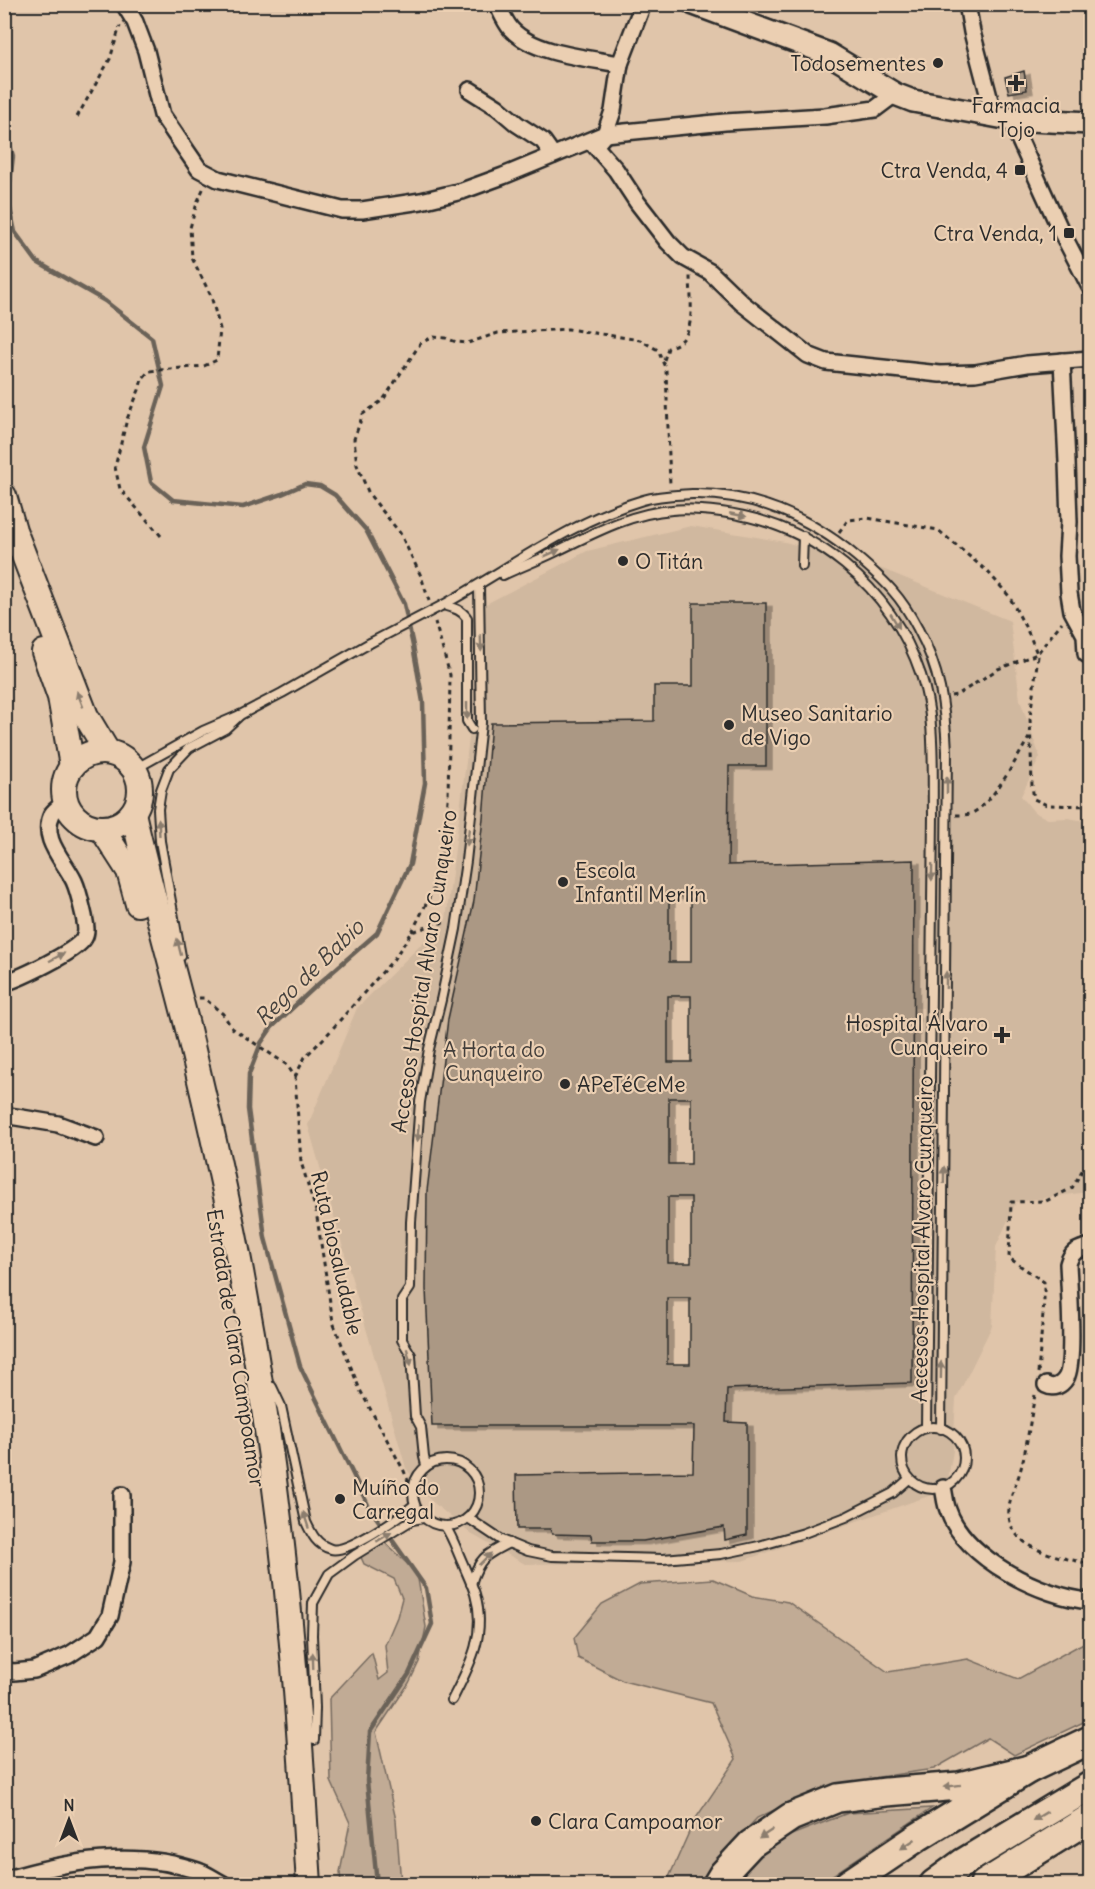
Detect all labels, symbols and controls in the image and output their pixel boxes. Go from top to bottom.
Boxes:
place label: Todosementes [790,50,926,77]
marker: Todosementes [931,56,945,70]
marker: Farmacia Tojo [1009,76,1023,90]
place label: Farmacia Tojo [971,92,1061,143]
place label: Ctra Venda, 4 [881,157,1008,184]
marker: Ctra Venda, 4 [1013,163,1027,177]
place label: Ctra Venda, 1 [933,220,1057,247]
marker: Ctra Venda, 1 [1062,226,1076,240]
one-way arrow [729,511,748,520]
one-way arrow [544,548,562,558]
place label: O Titán [635,548,703,575]
marker: O Titán [616,554,630,568]
one-way arrow [890,613,901,629]
one-way arrow [476,634,486,653]
one-way arrow [75,690,85,708]
place label: Museo Sanitario de Vigo [741,700,893,751]
one-way arrow [462,701,472,720]
marker: Museo Sanitario de Vigo [722,718,736,732]
one-way arrow [942,776,952,795]
street label: Accesos Hospital Alvaro Cunqueiro [385,808,463,1134]
one-way arrow [155,817,164,836]
one-way arrow [464,828,473,847]
place label: Escola Infantil Merlín [575,857,706,908]
one-way arrow [928,862,937,881]
marker: Escola Infantil Merlín [556,875,570,889]
water label: Rego de Babio [248,912,371,1031]
one-way arrow [174,937,183,956]
one-way arrow [49,952,66,962]
one-way arrow [941,971,951,990]
place label: Hospital Álvaro Cunqueiro [846,1010,988,1061]
marker: Hospital Álvaro Cunqueiro [993,1026,1011,1044]
park label: A Horta do Cunqueiro [443,1036,545,1087]
place label: APeTéCeMe [577,1071,686,1098]
street label: Accesos Hospital Alvaro Cunqueiro [906,1075,938,1403]
marker: APeTéCeMe [558,1077,572,1091]
one-way arrow [413,1123,423,1142]
one-way arrow [939,1166,948,1185]
street label: Ruta biosaludable [305,1168,369,1338]
street label: Estrada de Clara Campoamor [201,1207,271,1490]
one-way arrow [405,1348,415,1366]
one-way arrow [936,1361,946,1380]
place label: Muíño do Carregal [352,1474,439,1525]
marker: Muíño do Carregal [333,1492,347,1506]
one-way arrow [301,1511,311,1529]
one-way arrow [376,1532,392,1543]
one-way arrow [477,1552,492,1566]
one-way arrow [309,1652,318,1671]
one-way arrow [942,1781,961,1791]
north arrow [39,1790,99,1850]
text: N [63,1795,75,1815]
place label: Clara Campoamor [548,1808,723,1835]
one-way arrow [1032,1810,1048,1821]
marker: Clara Campoamor [529,1814,543,1828]
one-way arrow [758,1828,774,1839]
one-way arrow [901,1838,917,1850]

